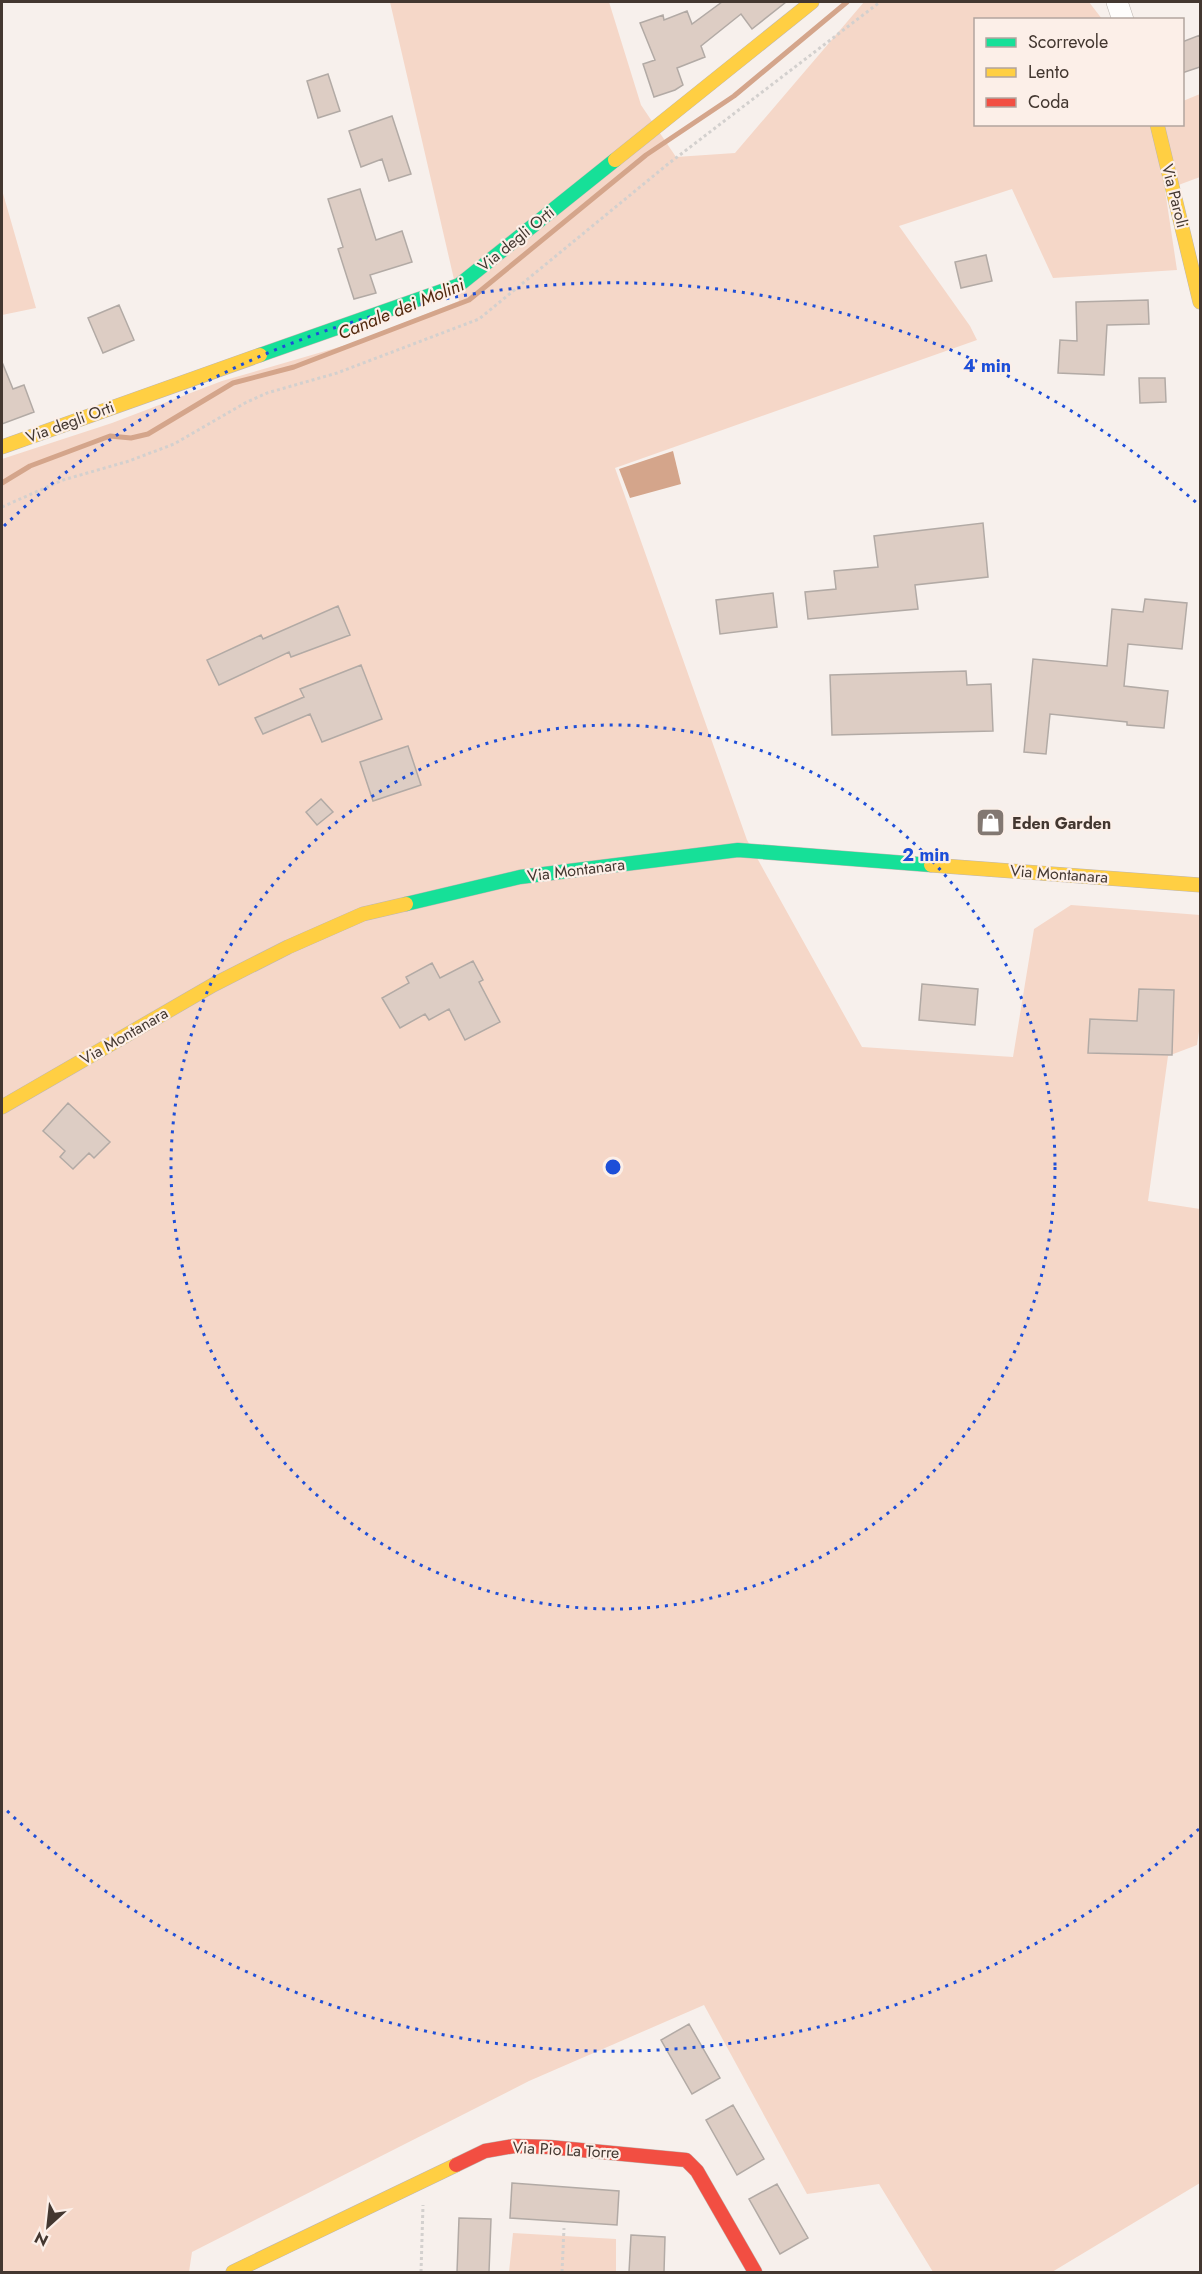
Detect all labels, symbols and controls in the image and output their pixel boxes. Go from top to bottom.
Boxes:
legend [974,18,1184,126]
text: Scorrevole [1028,29,1108,55]
text: Lento [1028,59,1069,85]
text: Coda [1028,89,1069,115]
street label: Via Paroli [1156,162,1194,230]
street label: Via degli Orti [473,201,559,277]
water label: Canale dei Molini [334,272,469,346]
text: 4 min [963,353,1011,379]
street label: Via degli Orti [23,395,117,449]
shop icon: Eden Garden [975,807,1007,839]
place label: Eden Garden [1012,812,1111,835]
text: 2 min [902,842,950,868]
street label: Via Montanara [526,853,626,887]
street label: Via Montanara [1009,859,1109,889]
street label: Via Montanara [76,1002,172,1070]
centre of rings [603,1157,623,1177]
street label: Via Pio La Torre [512,2136,620,2164]
north arrow [18,2196,78,2256]
text: N [31,2226,52,2252]

